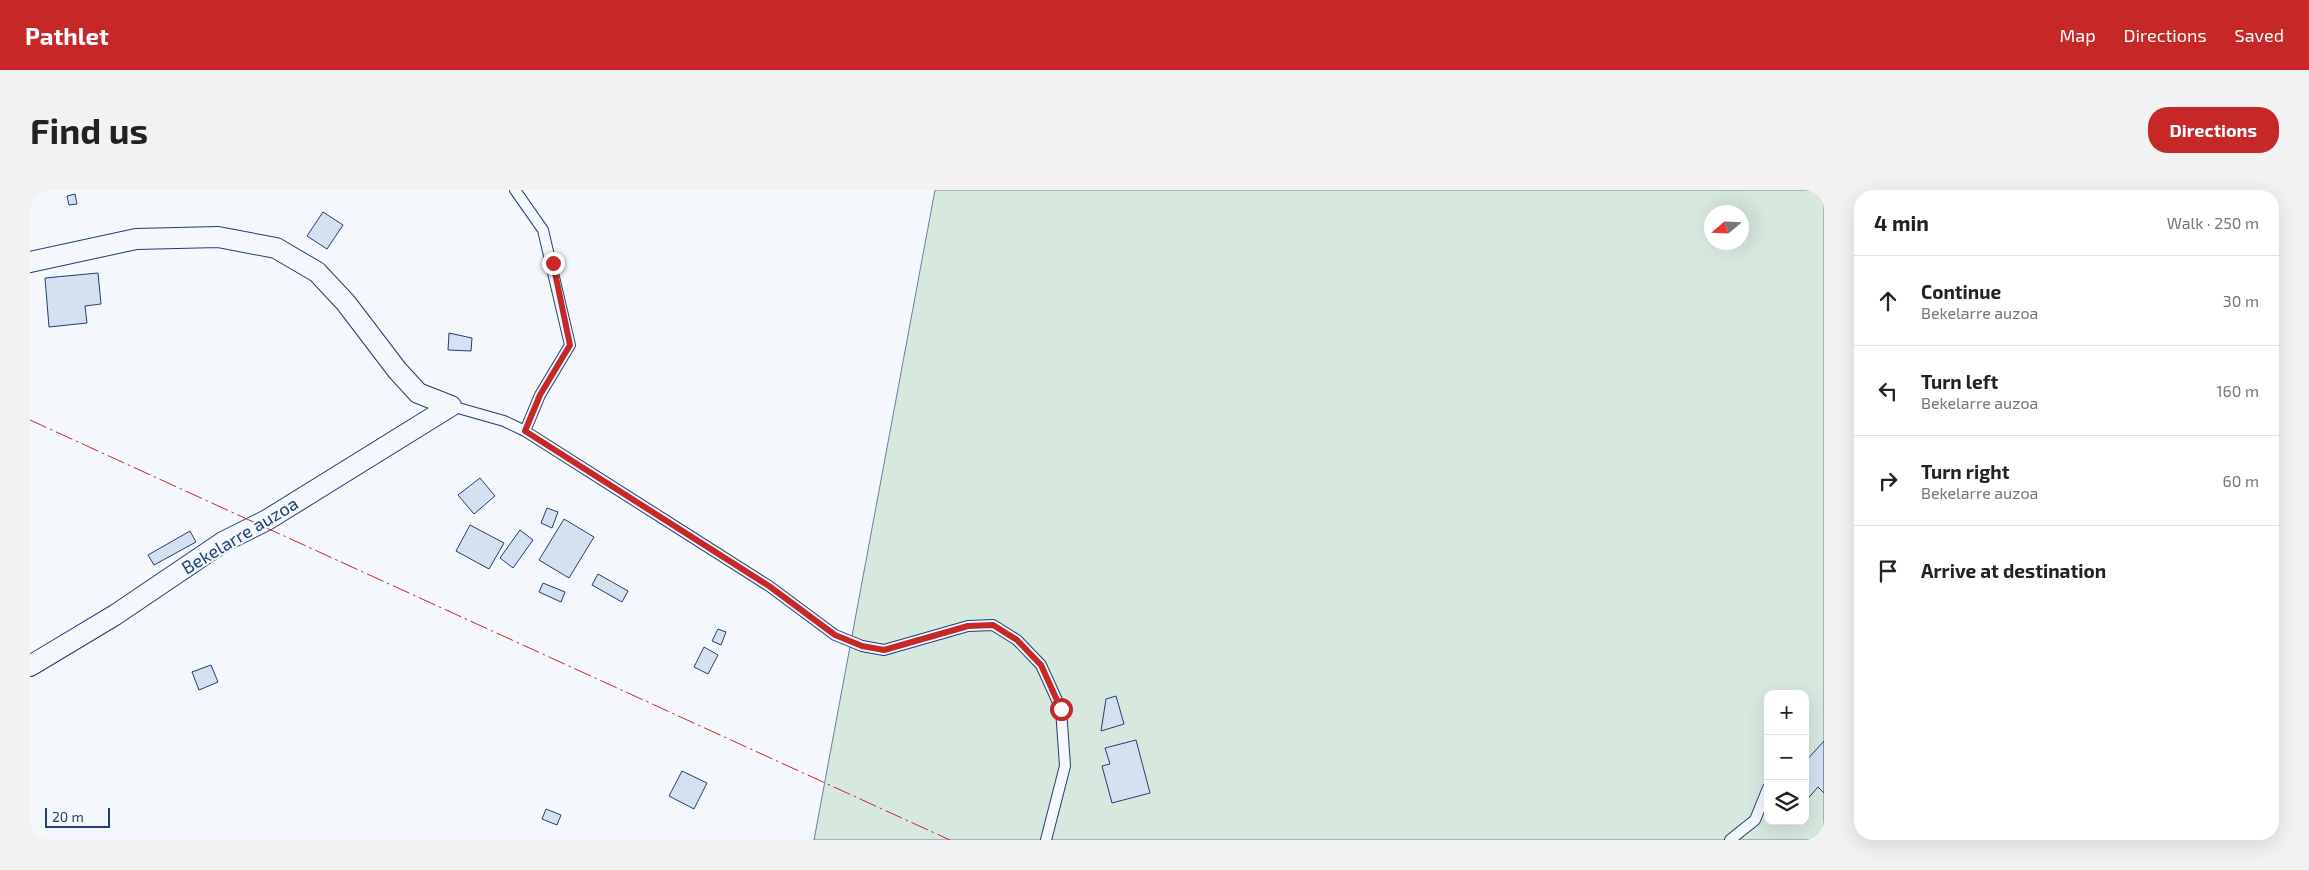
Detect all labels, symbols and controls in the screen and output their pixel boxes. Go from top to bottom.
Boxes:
text: Pathlet [25,21,109,50]
text: Map [2059,24,2096,46]
text: Directions [2124,24,2207,46]
text: Saved [2235,24,2284,46]
button: Directions [2148,107,2279,153]
text: Find us [30,109,148,151]
north arrow [1704,205,1749,250]
text: 4 min [1874,210,1929,235]
text: Walk · 250 m [2167,213,2259,232]
route end [542,252,565,275]
text: Continue [1921,280,2001,303]
icon: ahead [1874,287,1902,315]
text: 30 m [2223,291,2259,310]
text: Bekelarre auzoa [1921,303,2038,322]
text: Turn left [1921,370,1998,393]
icon: left [1874,377,1902,405]
text: 160 m [2216,381,2259,400]
text: Bekelarre auzoa [1921,393,2038,412]
text: Turn right [1921,460,2009,483]
icon: right [1874,467,1902,495]
text: 60 m [2223,471,2259,490]
text: Bekelarre auzoa [1921,483,2038,502]
street label: Bekelarre auzoa [177,492,302,579]
icon: arrive [1874,557,1902,585]
text: Arrive at destination [1921,559,2106,582]
map controls [1764,690,1809,825]
button: + [1764,690,1809,735]
route start [1050,698,1073,721]
button: − [1764,735,1809,780]
button: layers [1764,780,1809,825]
scale bar [45,805,110,828]
text: 20 m [52,808,84,825]

